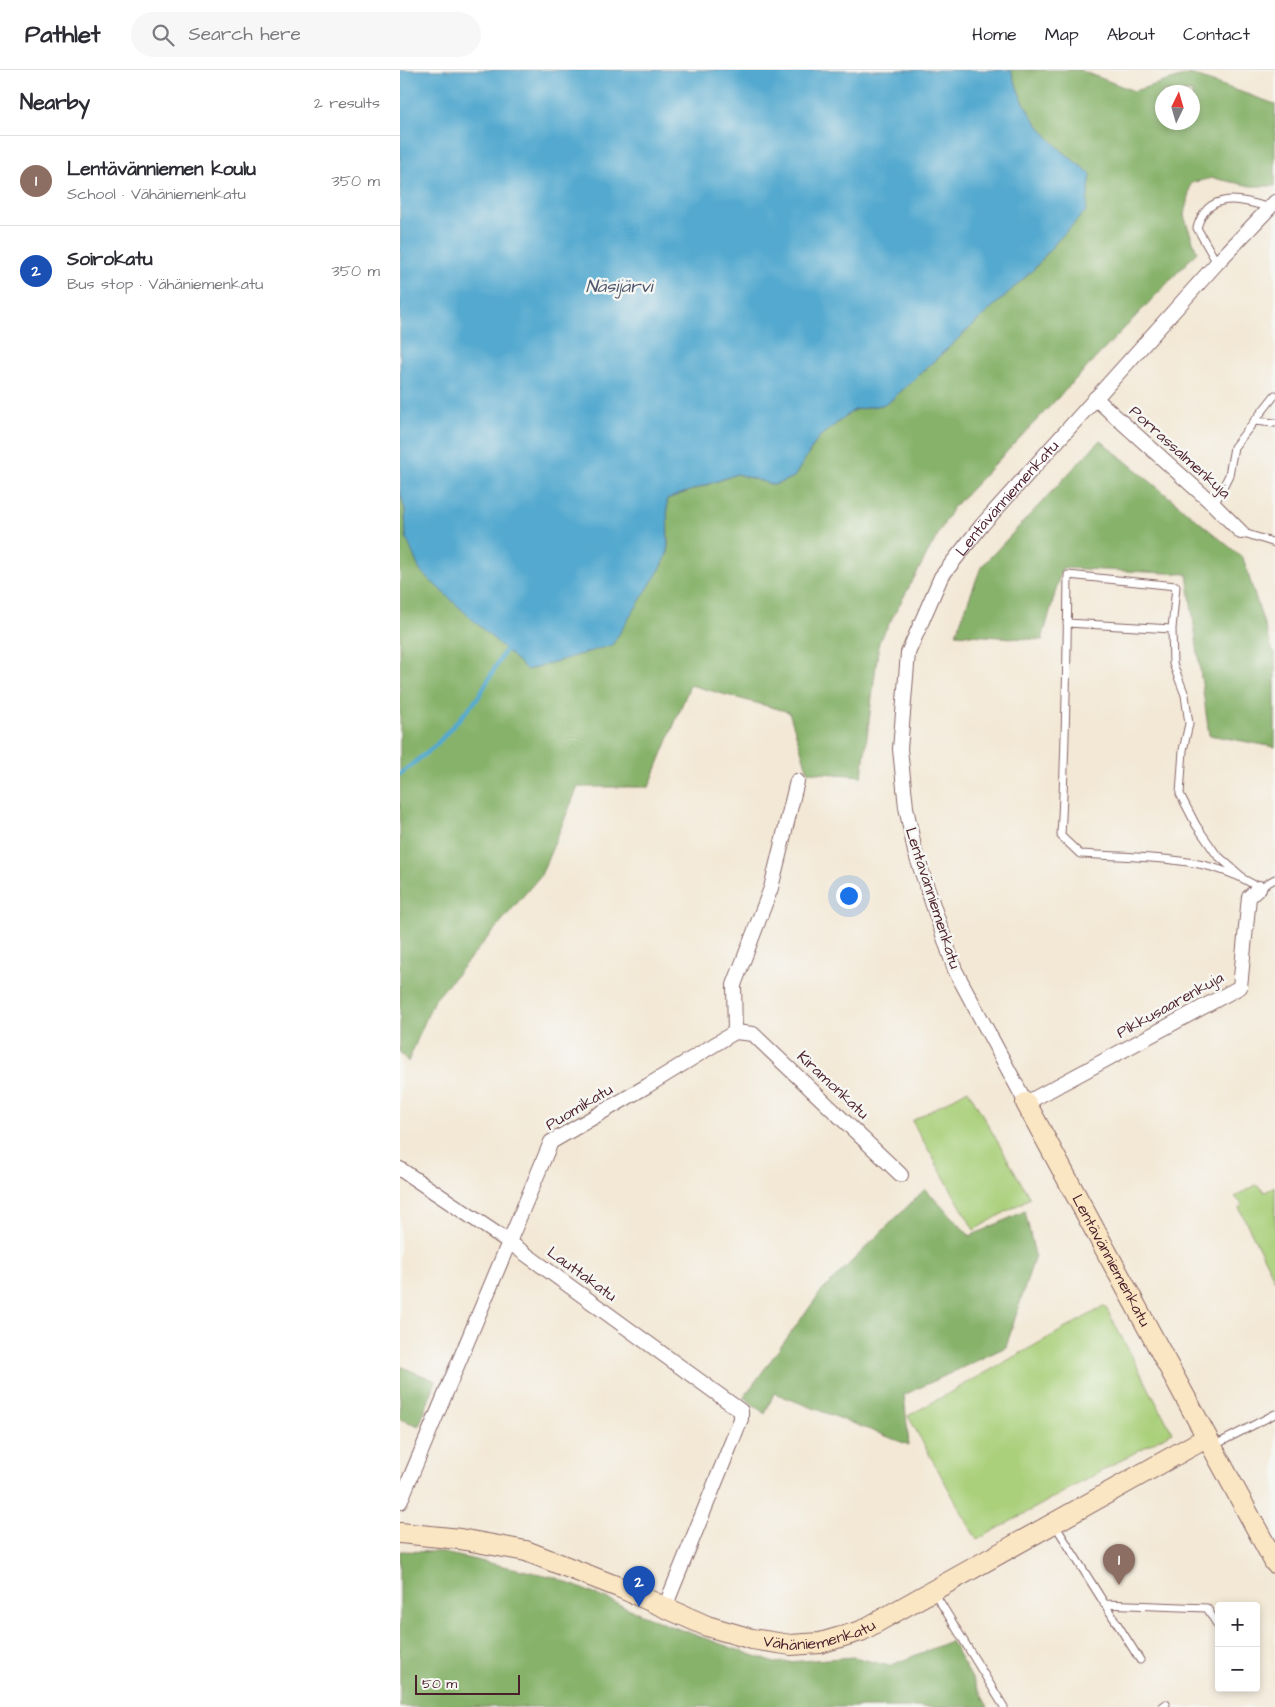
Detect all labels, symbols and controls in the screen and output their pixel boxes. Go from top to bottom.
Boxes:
search box [131,12,481,57]
text: Pathlet [25,18,101,52]
icon: search [149,21,177,49]
text: Search here [189,21,301,48]
text: Home [972,22,1017,47]
text: Map [1045,22,1079,47]
text: About [1107,22,1155,47]
text: Contact [1183,22,1250,47]
north arrow [1155,85,1200,130]
text: Nearby [20,88,90,117]
text: 2 results [314,92,380,114]
text: Lentävänniemen koulu [67,156,256,183]
text: 1 [35,170,37,192]
text: 350 m [332,170,380,192]
text: School · Vähäniemenkatu [67,183,246,205]
text: Soirokatu [67,246,153,273]
text: 2 [31,260,41,282]
text: 350 m [332,260,380,282]
text: Bus stop · Vähäniemenkatu [67,273,263,295]
water label: Näsijärvi [586,274,655,299]
street label: Porrassalmenkuja [1124,400,1236,504]
street label: Lentävänniemenkatu [950,435,1064,561]
street label: Lentävänniemenkatu [900,824,966,972]
your location [836,883,862,909]
street label: Pikkusaarenkuja [1113,966,1227,1044]
street label: Kiramonkatu [792,1046,874,1124]
street label: Puomikatu [541,1078,617,1136]
street label: Lentävänniemenkatu [1066,1190,1156,1331]
street label: Lauttakatu [543,1241,621,1307]
pin: 1 [1103,1544,1135,1585]
pin: 2 [623,1566,655,1607]
map controls [1215,1602,1260,1692]
button: + [1215,1602,1260,1647]
street label: Vähäniemenkatu [762,1614,880,1656]
button: − [1215,1647,1260,1692]
scale bar [415,1672,520,1695]
text: 50 m [422,1674,457,1694]

